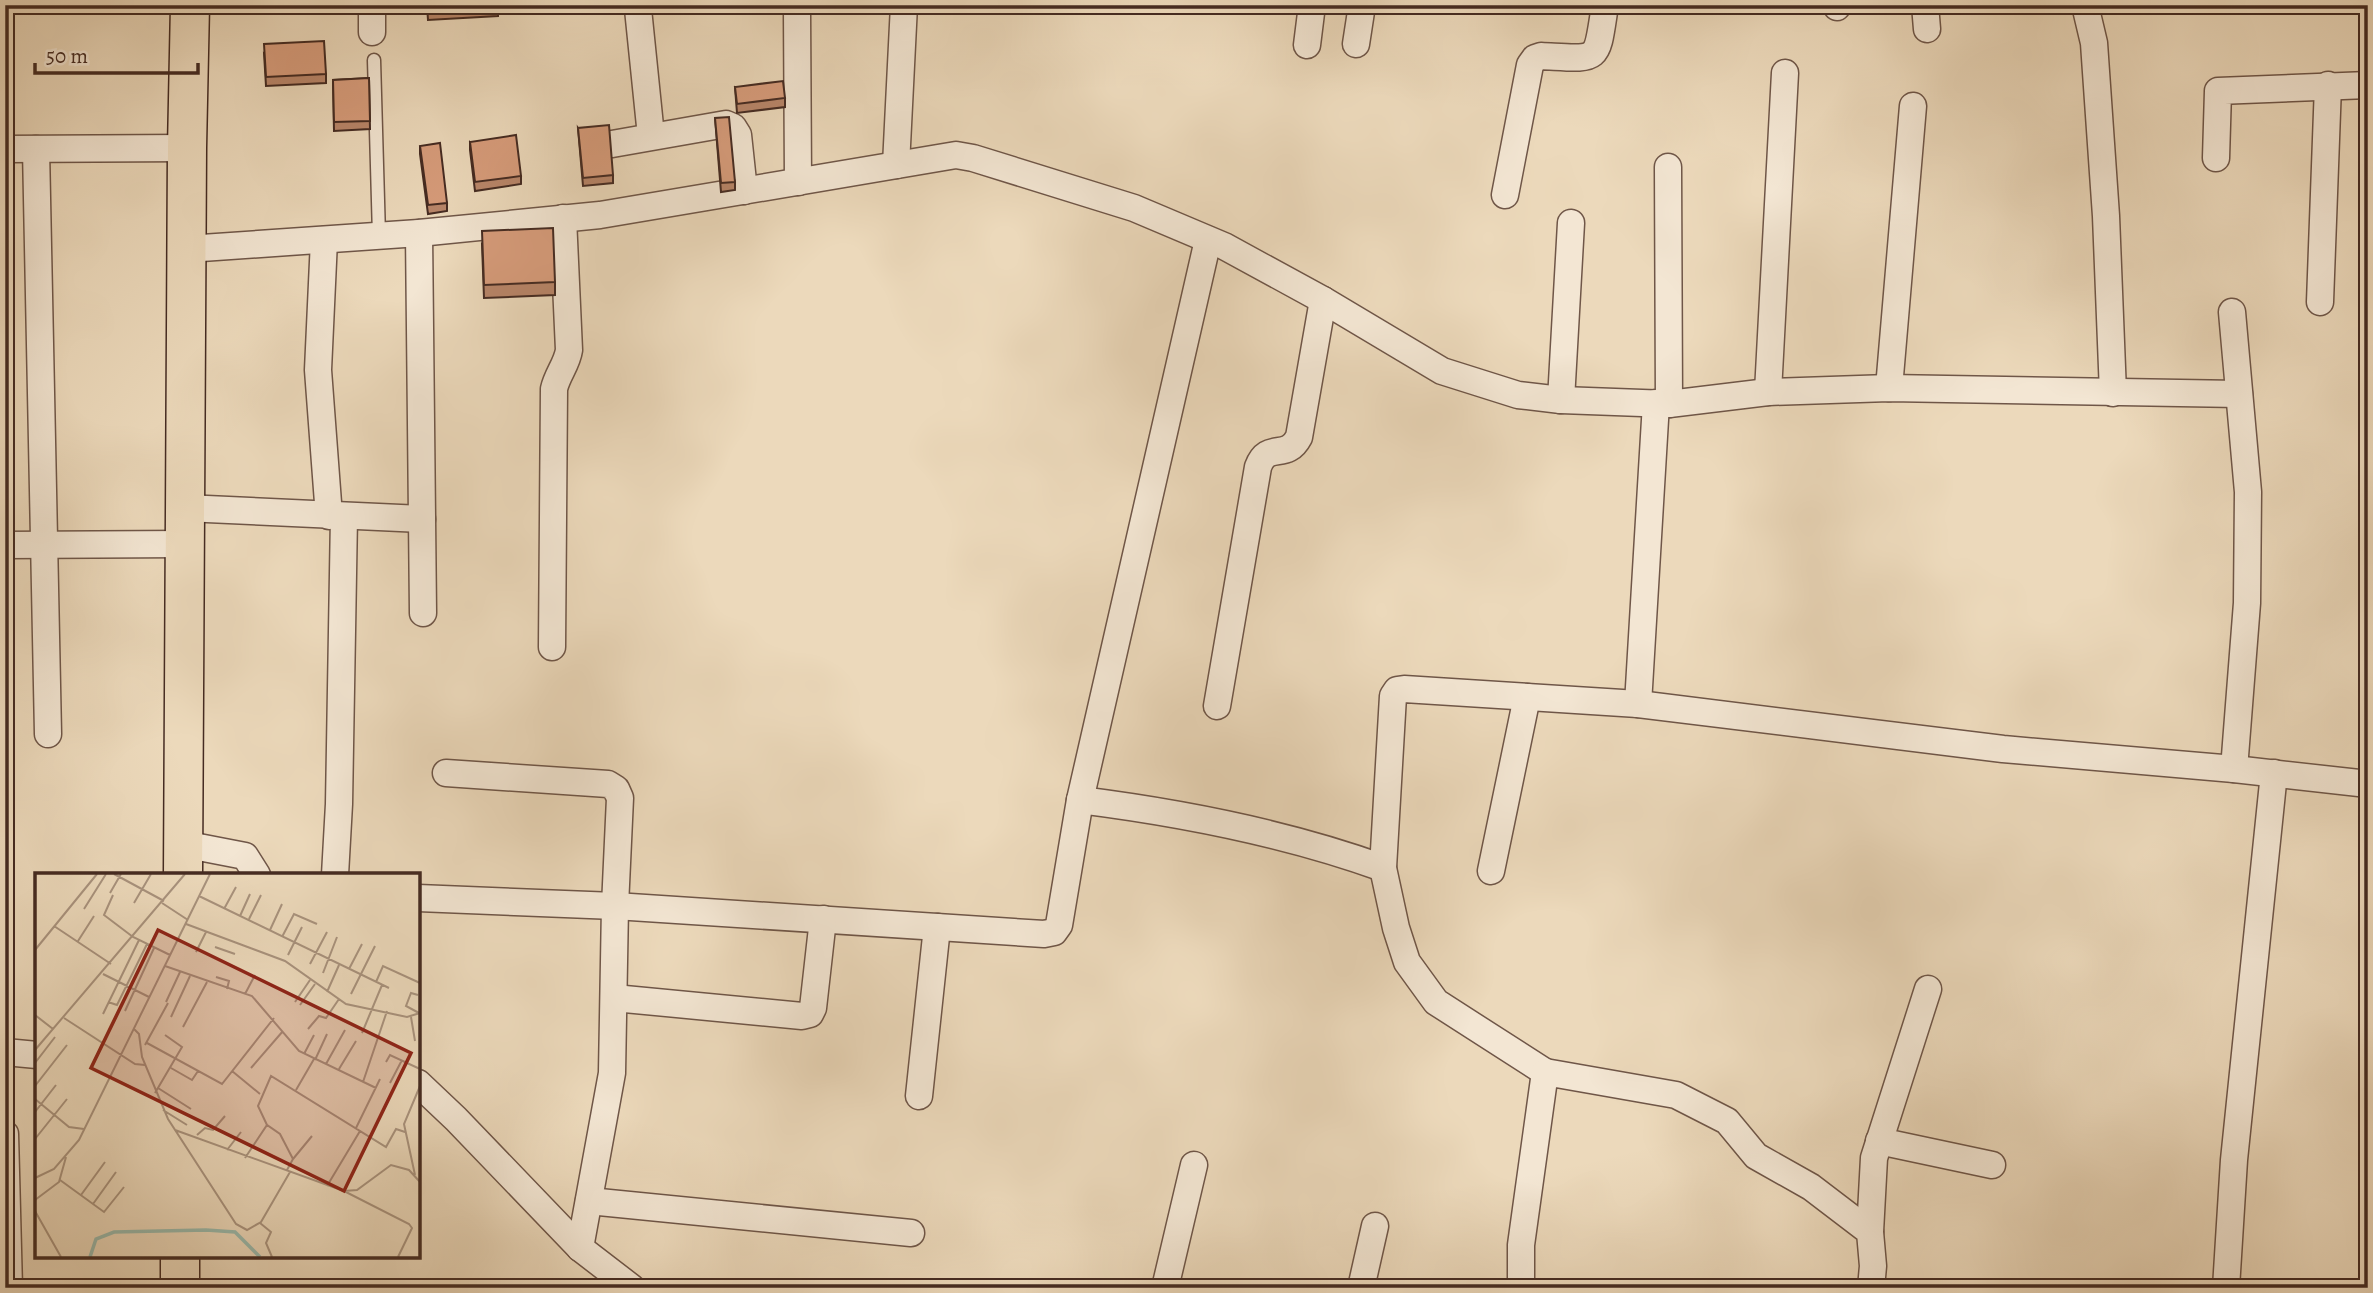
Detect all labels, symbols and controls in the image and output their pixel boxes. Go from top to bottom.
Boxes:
scale bar [35,32,198,76]
text: 50 m [46,42,88,70]
inset map [35,873,420,1258]

